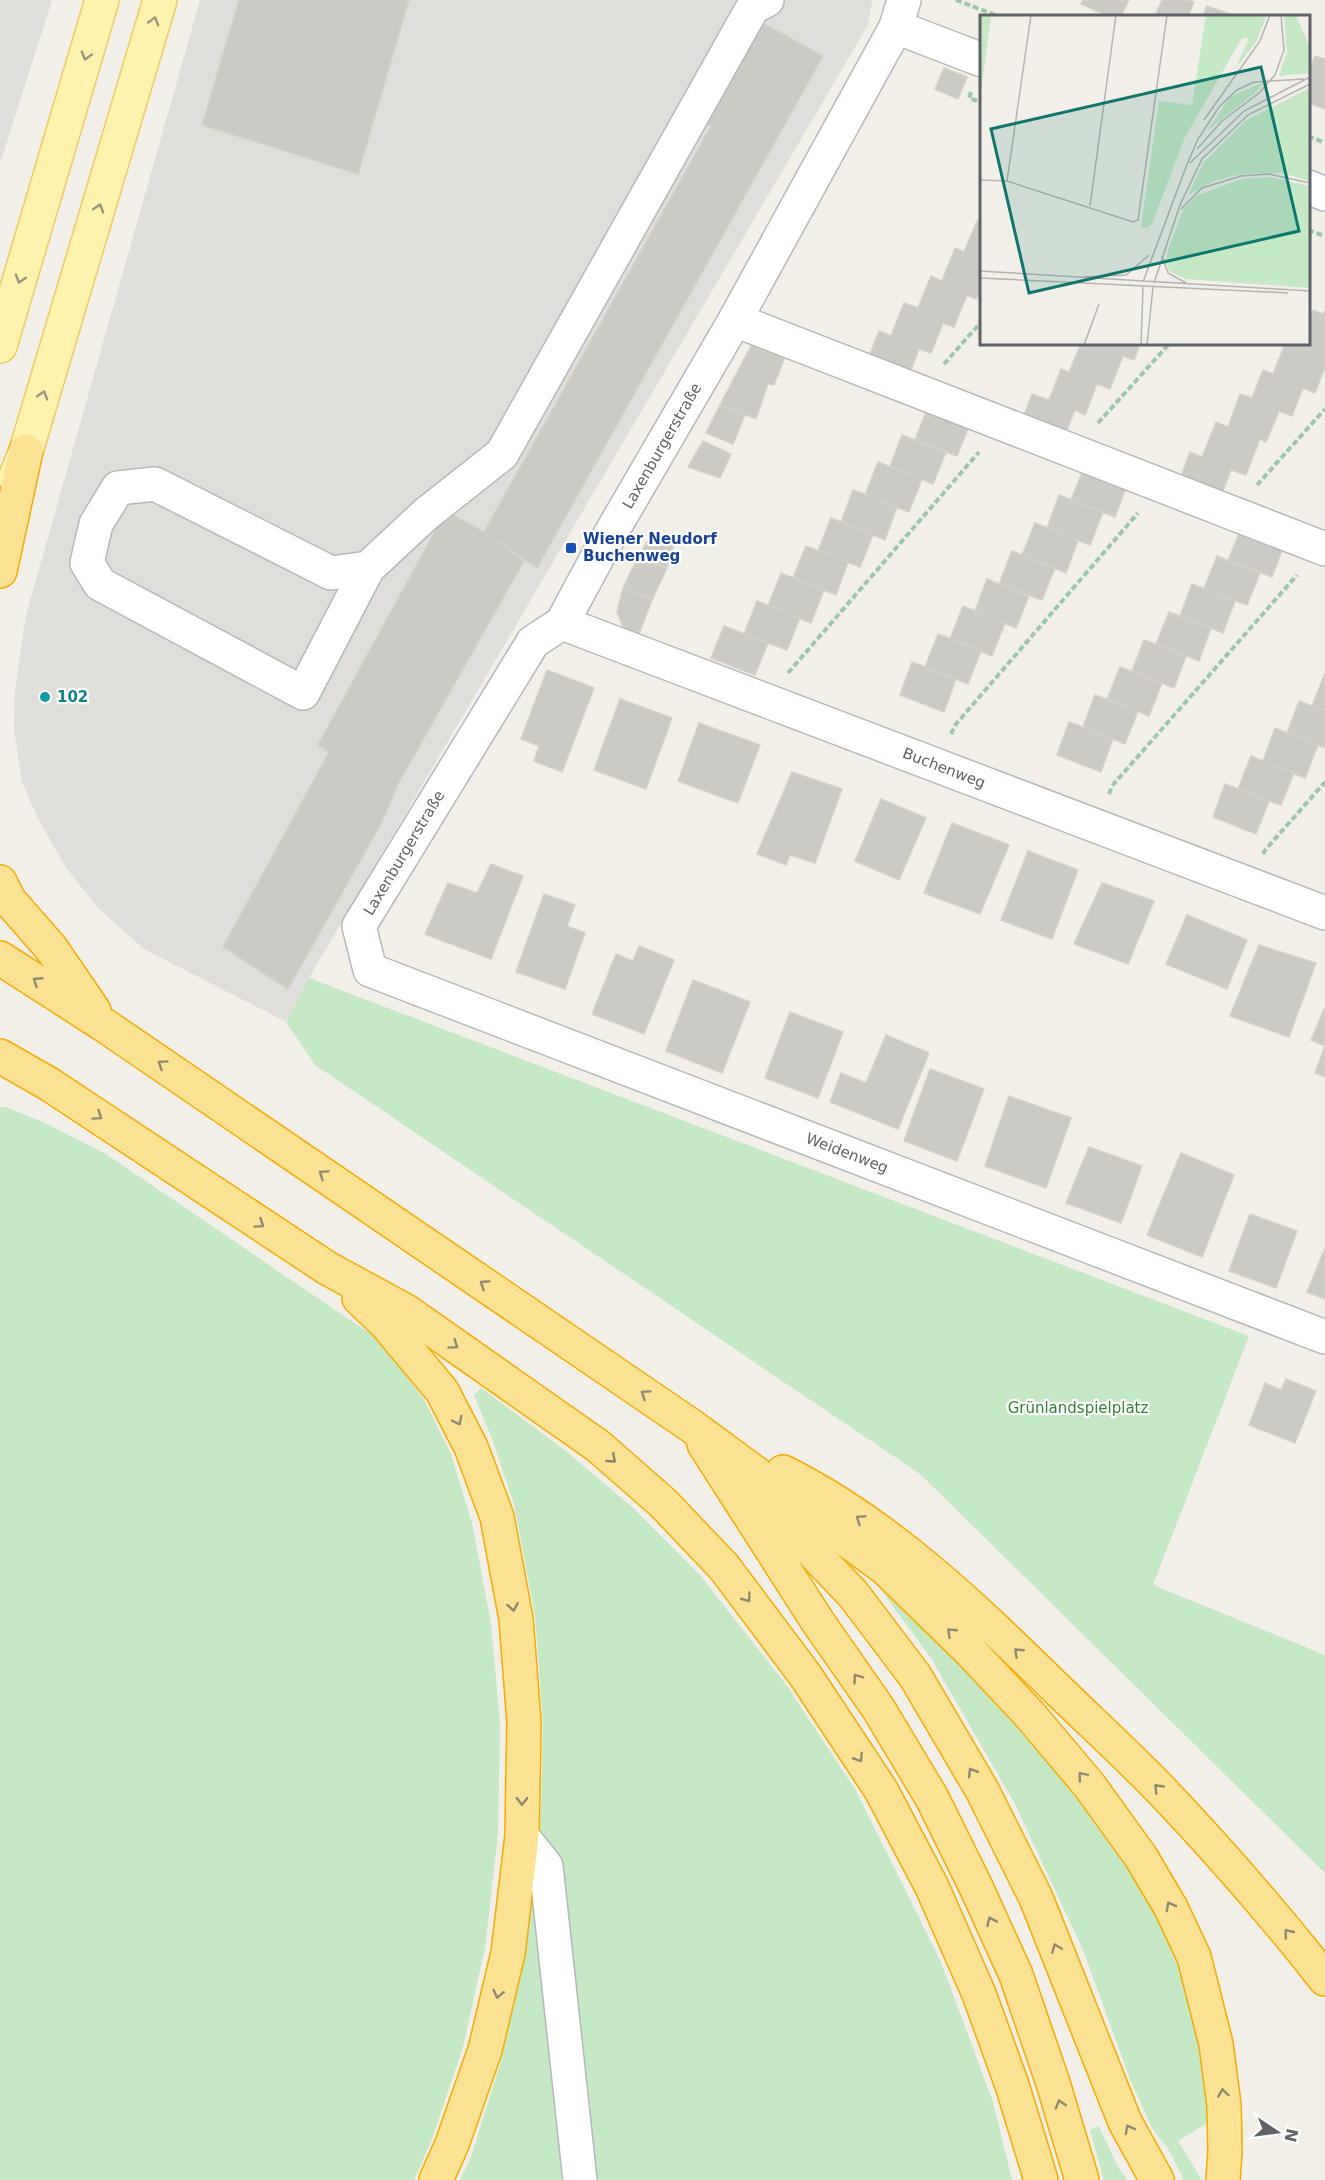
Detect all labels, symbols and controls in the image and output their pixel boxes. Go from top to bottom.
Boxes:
inset map [980,15,1310,345]
one-way arrow [147,16,159,27]
one-way arrow [81,50,93,61]
one-way arrow [92,203,104,214]
one-way arrow [15,273,27,284]
street label: Laxenburgerstraße [619,380,705,512]
one-way arrow [36,390,48,401]
place label: Wiener Neudorf Buchenweg [583,530,717,565]
marker: Wiener Neudorf Buchenweg [564,541,578,555]
place label: 102 [57,688,88,706]
marker: 102 [38,690,52,704]
street label: Buchenweg [900,744,988,792]
street label: Laxenburgerstraße [360,787,448,919]
one-way arrow [33,977,43,989]
one-way arrow [157,1060,168,1071]
one-way arrow [91,1109,102,1120]
street label: Weidenweg [803,1129,891,1177]
one-way arrow [318,1170,329,1181]
one-way arrow [254,1217,265,1228]
one-way arrow [479,1280,490,1291]
one-way arrow [447,1338,458,1349]
one-way arrow [640,1390,651,1401]
park label: Grünlandspielplatz [1008,1399,1148,1417]
one-way arrow [450,1415,462,1426]
one-way arrow [605,1451,616,1462]
one-way arrow [856,1515,867,1526]
one-way arrow [740,1592,751,1603]
one-way arrow [506,1601,519,1611]
one-way arrow [947,1628,957,1639]
one-way arrow [1015,1648,1025,1659]
one-way arrow [853,1673,864,1684]
one-way arrow [852,1752,864,1762]
one-way arrow [967,1768,979,1778]
one-way arrow [1078,1772,1089,1783]
one-way arrow [1154,1784,1165,1794]
one-way arrow [516,1797,529,1806]
one-way arrow [1166,1902,1177,1912]
one-way arrow [987,1917,999,1928]
one-way arrow [1285,1929,1296,1940]
one-way arrow [1051,1943,1063,1954]
one-way arrow [493,1989,506,1999]
one-way arrow [1217,2088,1229,2097]
one-way arrow [1055,2099,1067,2110]
north arrow [1247,2102,1307,2162]
one-way arrow [1125,2125,1136,2135]
text: N [1280,2127,1302,2144]

